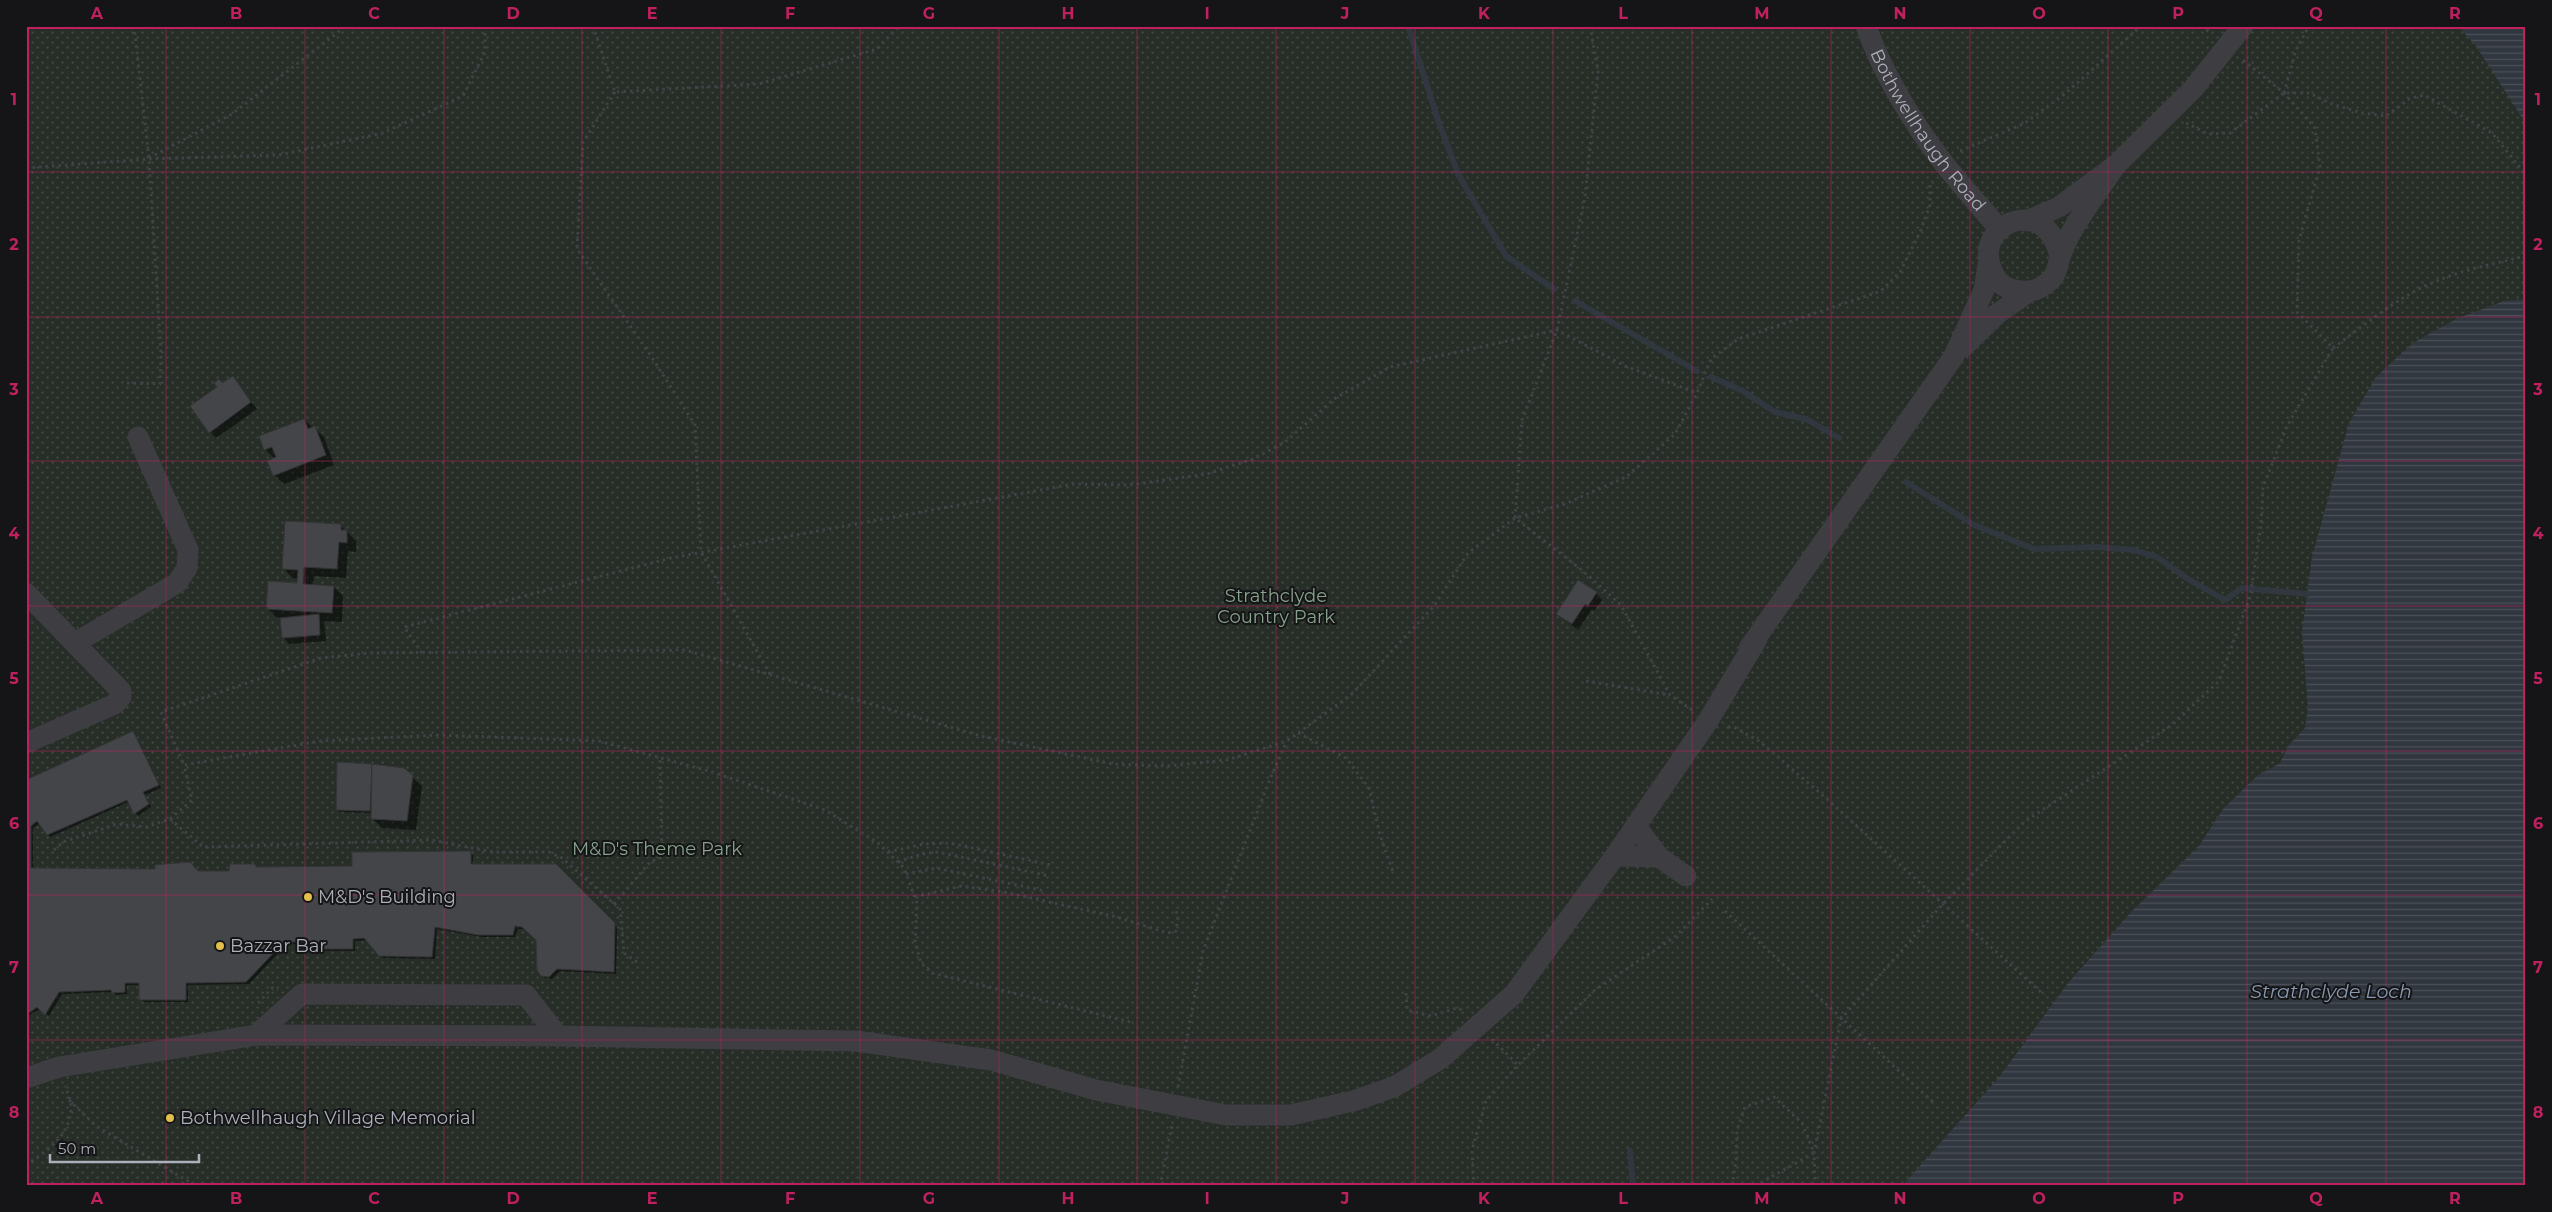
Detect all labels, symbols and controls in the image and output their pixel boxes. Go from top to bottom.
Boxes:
text: A [90,4,104,23]
text: B [230,4,242,23]
text: C [368,4,380,23]
text: D [506,4,520,23]
text: E [647,4,657,23]
text: F [785,4,795,23]
text: G [923,4,935,23]
text: H [1062,4,1074,23]
text: I [1204,4,1210,23]
text: J [1340,4,1349,23]
text: K [1478,4,1491,23]
text: L [1618,4,1628,23]
text: M [1754,4,1770,23]
text: N [1894,4,1906,23]
text: O [2032,4,2046,23]
text: P [2172,4,2184,23]
text: Q [2309,4,2323,23]
text: R [2449,4,2461,23]
street label: Bothwellhaugh Road [1866,46,1990,216]
text: 1 [11,90,17,109]
text: 1 [2535,90,2541,109]
text: 2 [9,235,19,254]
text: 2 [2533,235,2543,254]
text: 3 [8,380,19,399]
text: 3 [2532,380,2543,399]
text: 4 [8,524,20,543]
text: 4 [2532,524,2544,543]
park label: Strathclyde Country Park [1217,585,1335,628]
text: 5 [9,669,19,688]
text: 5 [2533,669,2543,688]
text: 6 [9,814,19,833]
text: 6 [2533,814,2543,833]
park label: M&D's Theme Park [572,838,742,860]
place label: M&D's Building [318,886,456,908]
marker: M&D's Building [302,891,314,903]
place label: Bazzar Bar [230,935,327,957]
marker: Bazzar Bar [214,940,226,952]
text: 7 [9,958,19,977]
text: 7 [2533,958,2543,977]
water label: Strathclyde Loch [2250,980,2412,1003]
text: 8 [9,1103,19,1122]
text: 8 [2533,1103,2543,1122]
place label: Bothwellhaugh Village Memorial [180,1107,476,1129]
marker: Bothwellhaugh Village Memorial [164,1112,176,1124]
scale bar [50,1132,199,1164]
text: 50 m [58,1139,96,1158]
text: A [90,1189,104,1208]
text: B [230,1189,242,1208]
text: C [368,1189,380,1208]
text: D [506,1189,520,1208]
text: E [647,1189,657,1208]
text: F [785,1189,795,1208]
text: G [923,1189,935,1208]
text: H [1062,1189,1074,1208]
text: I [1204,1189,1210,1208]
text: J [1340,1189,1349,1208]
text: K [1478,1189,1491,1208]
text: L [1618,1189,1628,1208]
text: M [1754,1189,1770,1208]
text: N [1894,1189,1906,1208]
text: O [2032,1189,2046,1208]
text: P [2172,1189,2184,1208]
text: Q [2309,1189,2323,1208]
text: R [2449,1189,2461,1208]

